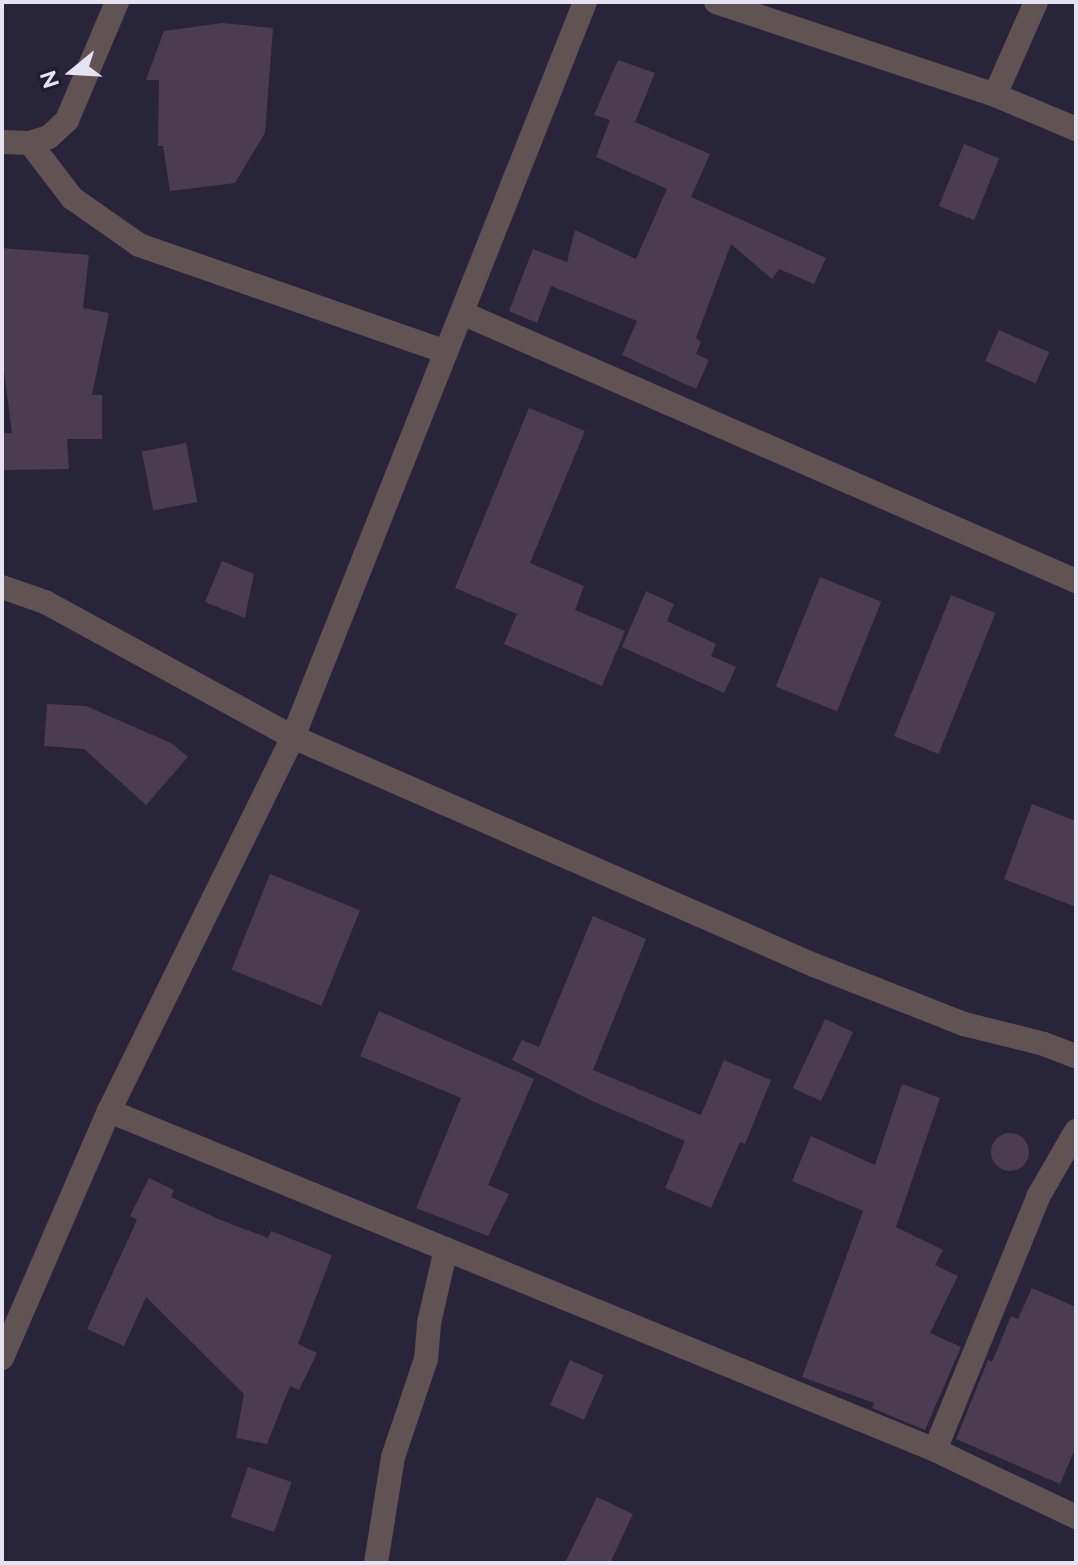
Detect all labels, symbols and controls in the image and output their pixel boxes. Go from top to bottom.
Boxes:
north arrow [32,32,112,112]
text: N [34,67,64,91]

